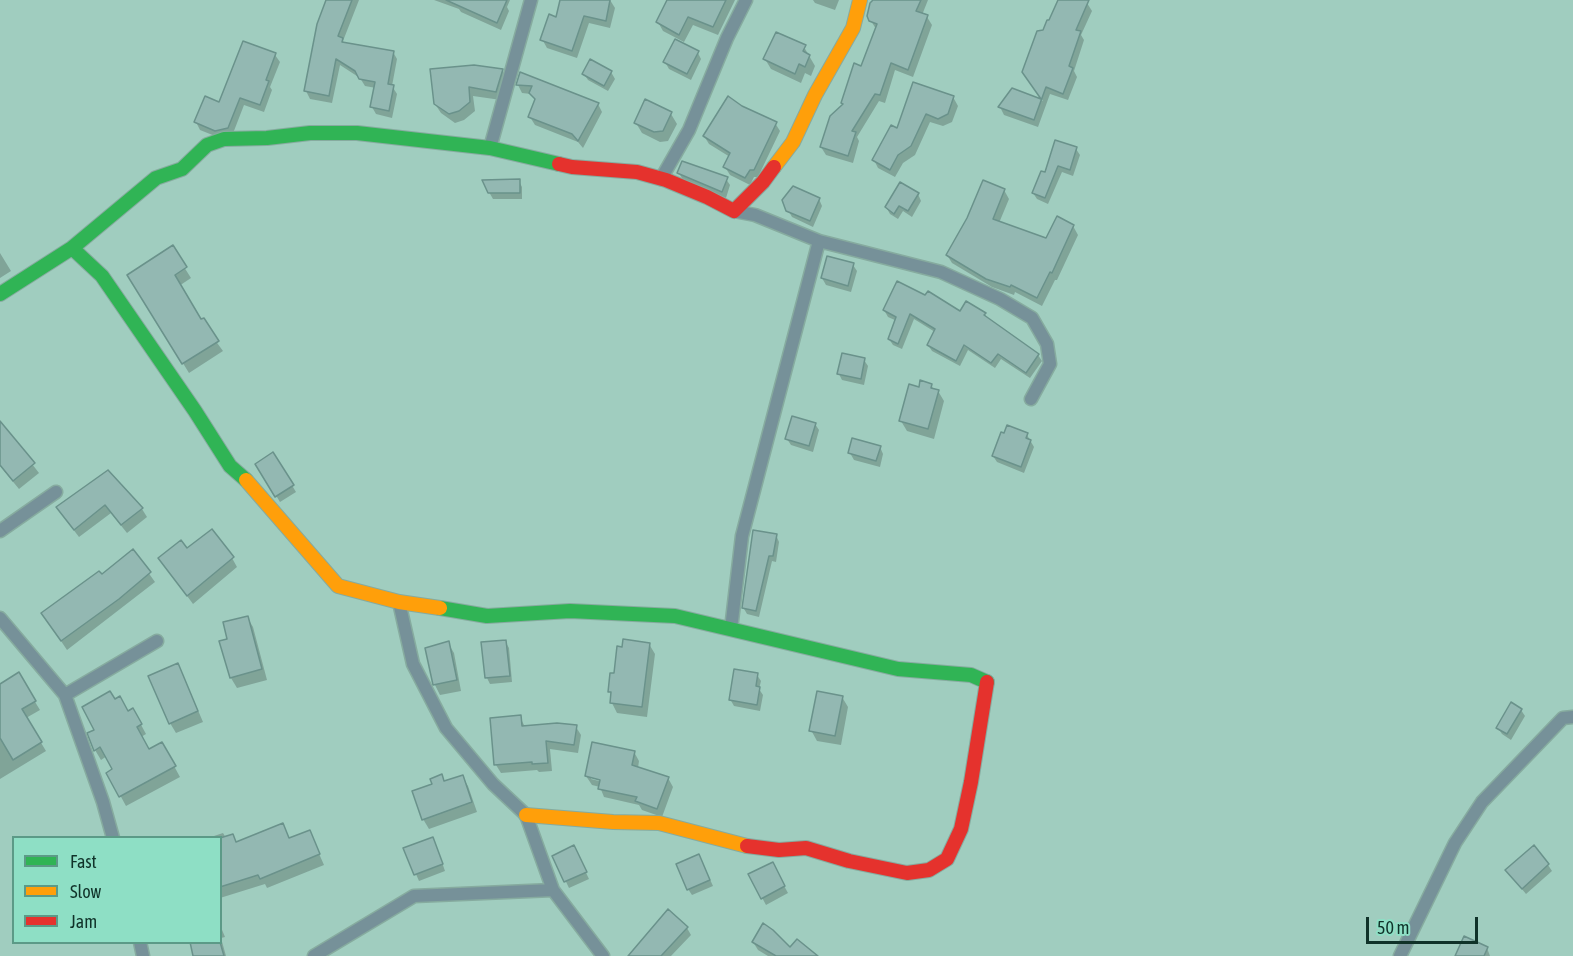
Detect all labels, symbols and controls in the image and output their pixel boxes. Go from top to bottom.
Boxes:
legend [12,836,222,944]
text: Fast [70,851,97,872]
text: Slow [70,881,101,902]
scale bar [1369,905,1482,943]
text: Jam [70,911,97,932]
text: 50 m [1377,917,1409,938]

